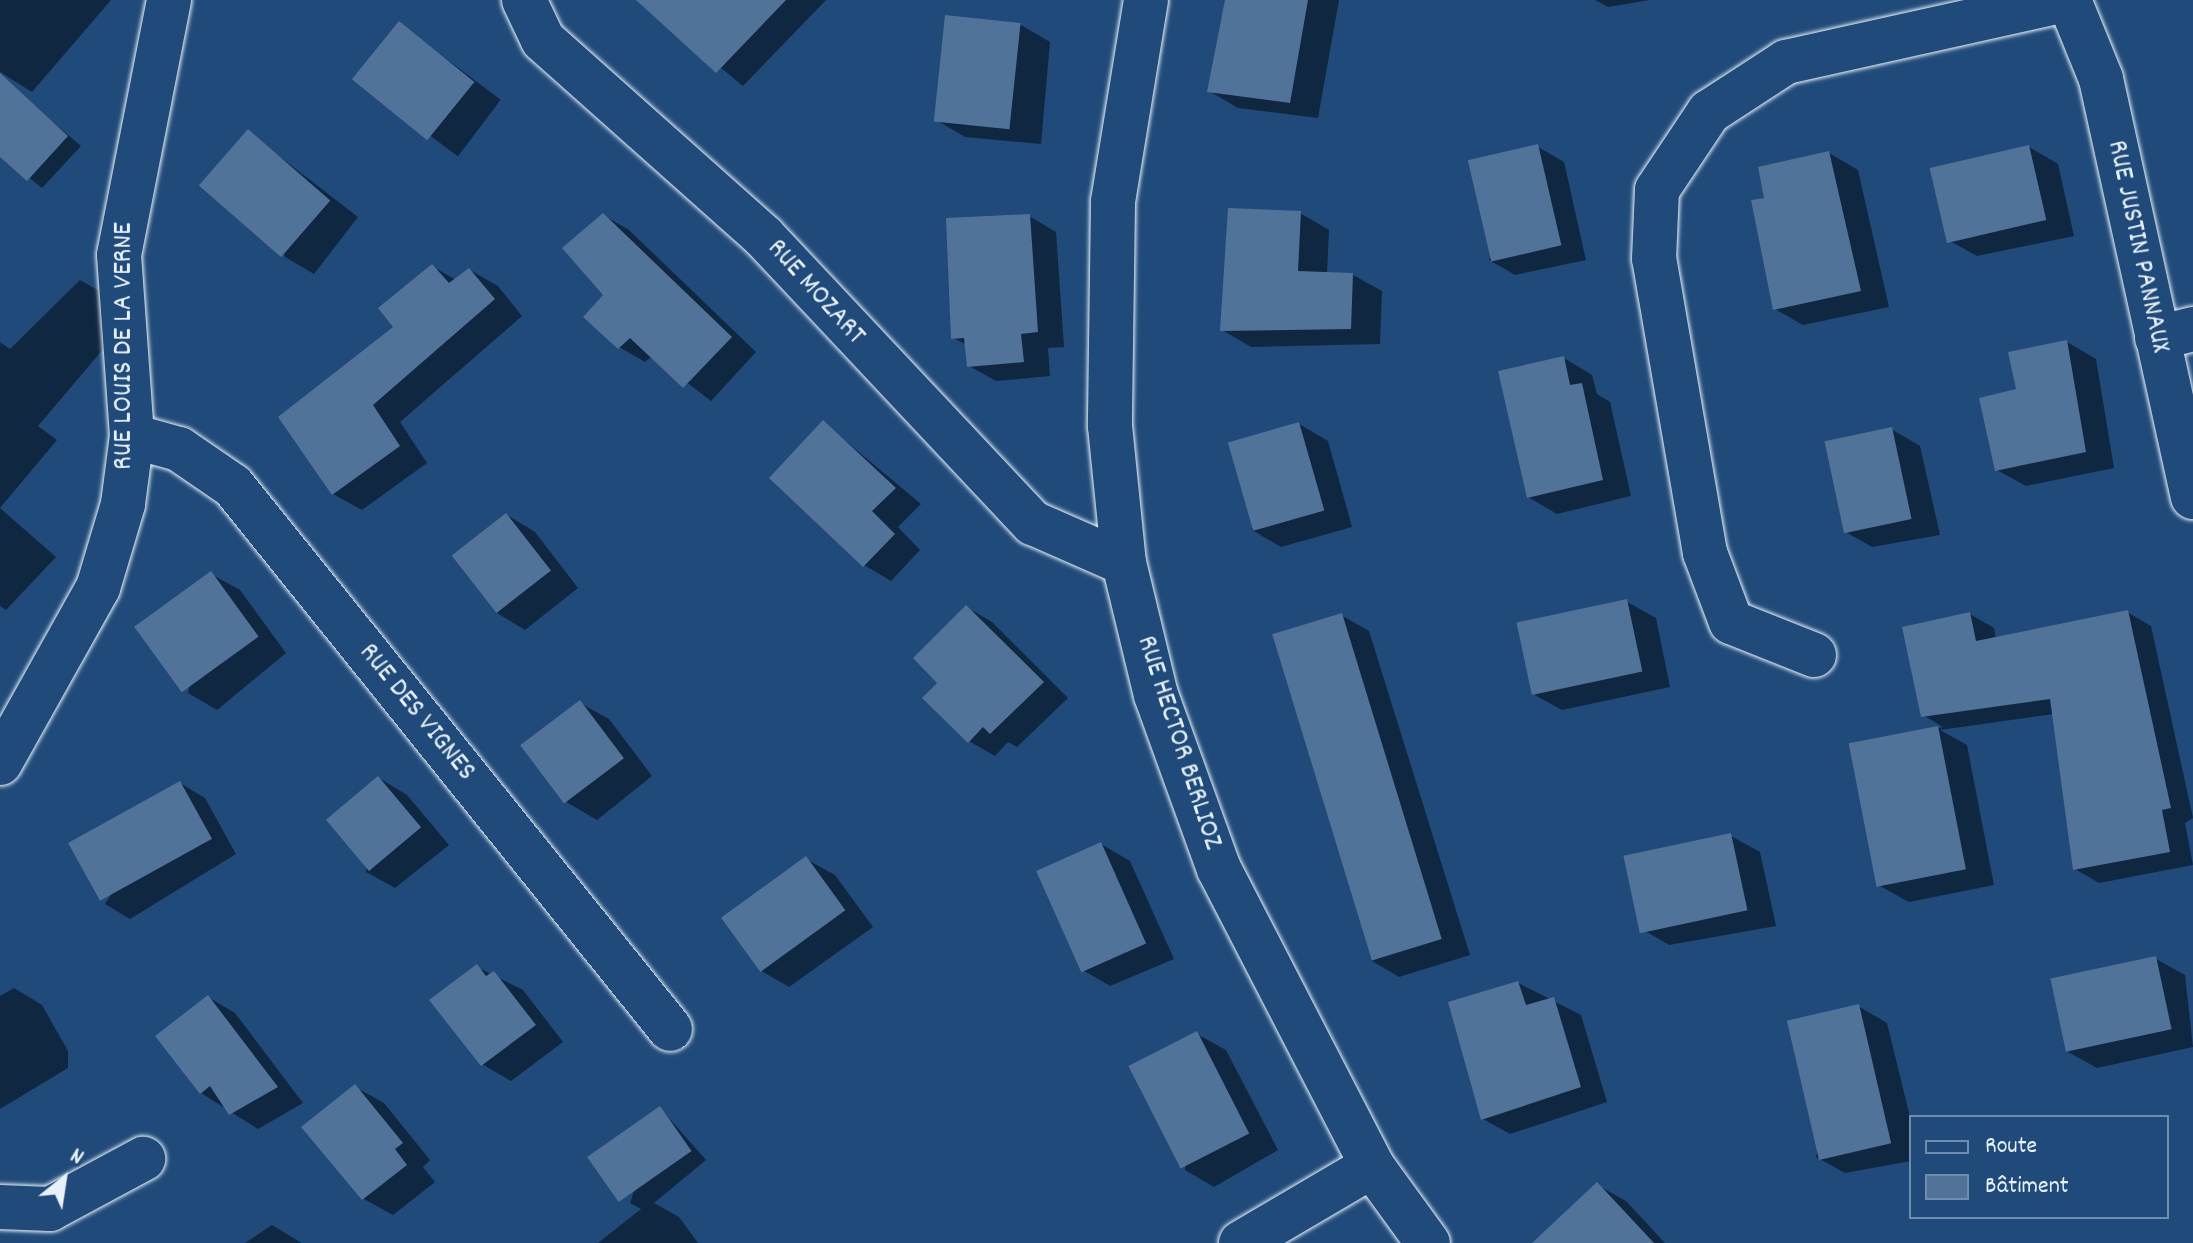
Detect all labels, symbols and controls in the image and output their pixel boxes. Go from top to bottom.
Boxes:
street label: RUE JUSTIN PANNAUX [2098,138,2176,356]
street label: RUE LOUIS DE LA VERNE [108,222,142,470]
street label: RUE MOZART [759,233,871,353]
street label: RUE HECTOR BERLIOZ [1128,632,1228,854]
street label: RUE DES VIGNES [350,637,482,789]
legend [1909,1115,2169,1219]
text: Route [1985,1130,2037,1164]
north arrow [24,1139,104,1219]
text: N [64,1142,89,1174]
text: Bâtiment [1985,1170,2069,1204]

